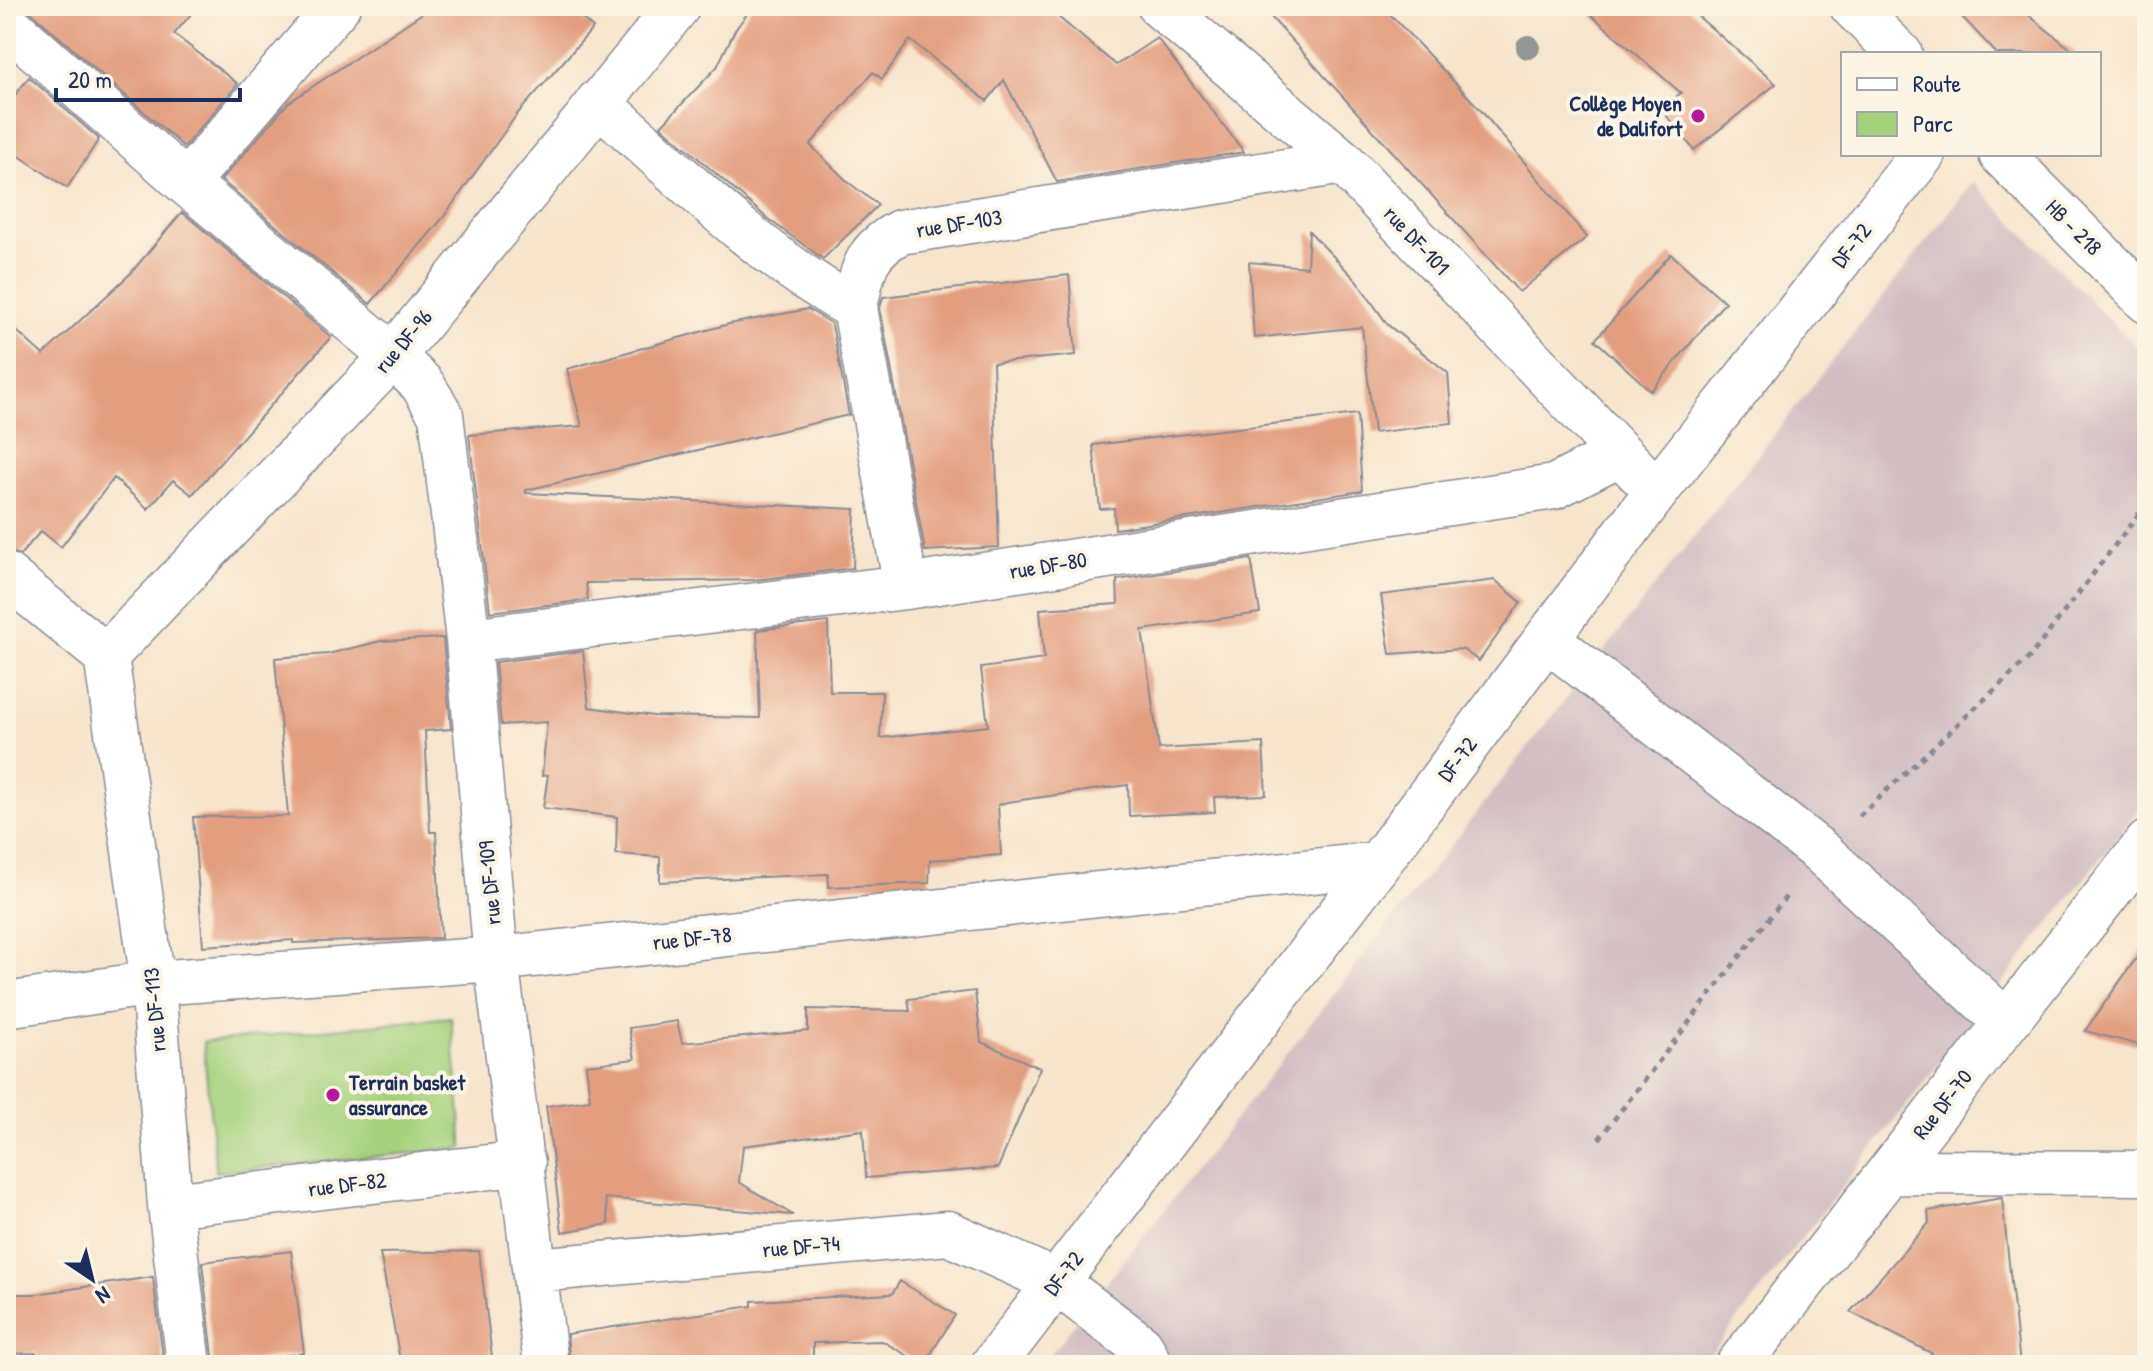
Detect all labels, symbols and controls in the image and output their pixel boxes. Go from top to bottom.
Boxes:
scale bar [56,52,240,102]
legend [1841,52,2101,156]
text: 20 m [68,63,112,95]
text: Route [1913,67,1961,99]
place label: Collège Moyen de Dalifort [1569,88,1683,143]
marker: Collège Moyen de Dalifort [1689,107,1707,125]
text: Parc [1913,107,1953,139]
street label: HB - 218 [2039,192,2109,262]
street label: rue DF-101 [1377,199,1457,281]
street label: rue DF-103 [914,201,1004,245]
street label: DF-72 [1824,216,1878,273]
street label: rue DF-96 [367,302,439,380]
street label: rue DF-80 [1007,544,1089,586]
street label: DF-72 [1430,730,1484,788]
street label: rue DF-109 [470,840,508,926]
street label: rue DF-78 [651,919,733,957]
street label: rue DF-113 [135,966,173,1053]
street label: Rue DF-70 [1905,1063,1979,1145]
place label: Terrain basket assurance [348,1067,467,1122]
marker: Terrain basket assurance [324,1086,342,1104]
street label: rue DF-82 [306,1164,388,1204]
street label: rue DF-74 [761,1228,841,1264]
north arrow [52,1239,132,1319]
street label: DF-72 [1036,1244,1090,1301]
text: N [90,1280,117,1311]

